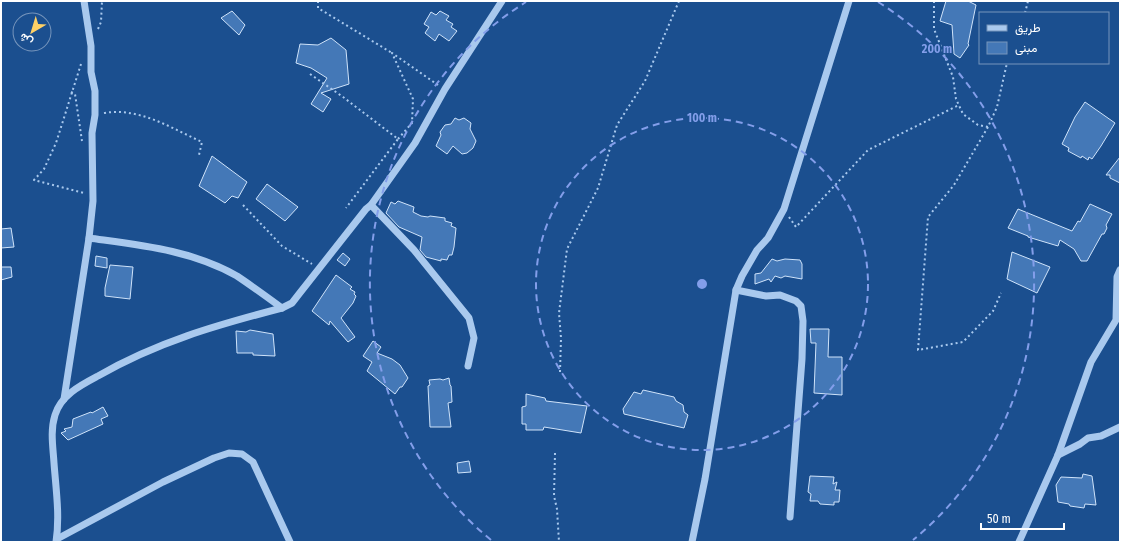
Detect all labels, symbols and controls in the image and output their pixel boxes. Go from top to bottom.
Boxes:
north arrow [12,12,52,52]
legend [979,12,1109,64]
text: طريق [1015,21,1041,36]
text: ش [17,30,35,49]
text: مبنى [1015,41,1037,56]
text: 200 m [921,42,952,56]
text: 100 m [687,111,717,125]
centre of rings [695,277,709,291]
scale bar [981,505,1064,531]
text: 50 m [987,512,1011,526]

